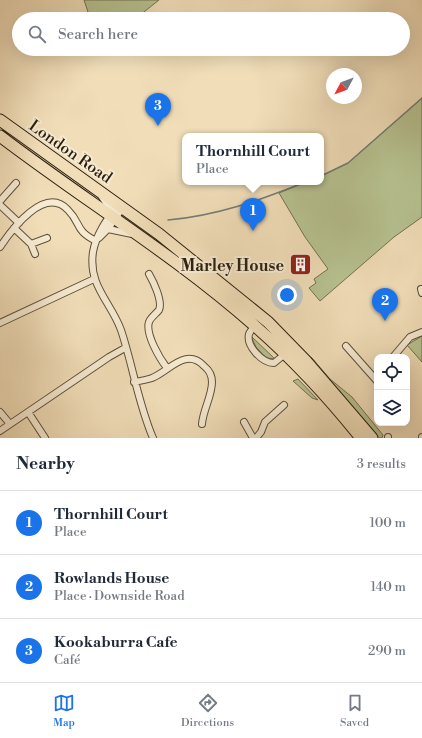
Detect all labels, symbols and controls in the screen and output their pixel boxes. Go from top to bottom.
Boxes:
search box [12,12,410,56]
icon: search [26,23,48,45]
text: Search here [58,25,138,44]
north arrow [326,68,362,104]
pin: 3 [145,93,171,126]
street label: London Road [25,116,116,188]
popup [182,133,324,185]
text: Thornhill Court [196,142,310,161]
text: Place [196,161,229,177]
pin: 1 [240,198,266,231]
building icon: Marley House [287,252,313,278]
place label: Marley House [180,256,284,276]
your location [277,285,297,305]
pin: 2 [372,288,398,321]
map controls [374,354,410,426]
button: locate [374,354,410,390]
button: layers [374,390,410,426]
text: Nearby [16,453,75,475]
text: 3 results [357,456,406,472]
text: Thornhill Court [54,505,168,524]
text: 1 [26,515,32,531]
text: 100 m [370,515,406,531]
text: Place [54,524,86,540]
text: Rowlands House [54,569,169,588]
text: 2 [25,579,33,595]
text: 140 m [370,579,406,595]
text: Place · Downside Road [54,588,185,604]
text: Kookaburra Cafe [54,633,178,652]
text: 3 [25,643,33,659]
text: 290 m [368,643,406,659]
text: Café [54,652,81,668]
tab: Map [53,692,75,730]
tab: Directions [181,692,234,730]
tab: Saved [340,692,369,730]

